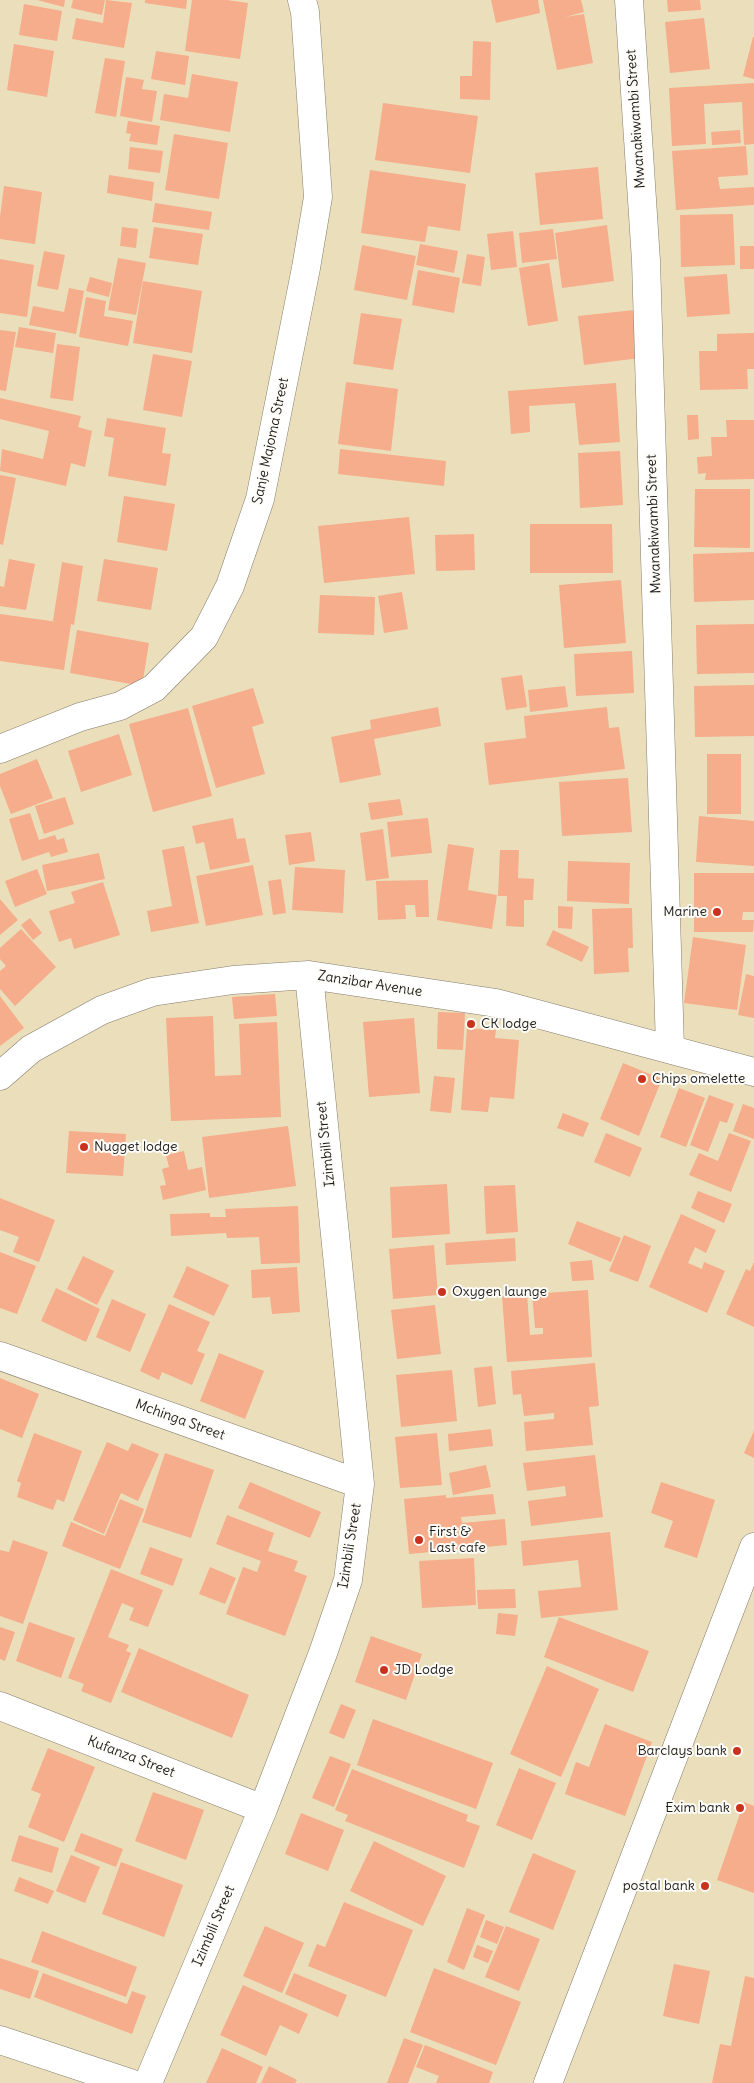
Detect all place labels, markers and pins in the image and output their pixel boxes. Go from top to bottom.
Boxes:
place label: Marine [663,904,707,920]
marker: Marine [711,906,723,918]
place label: CK lodge [481,1016,537,1032]
marker: CK lodge [465,1018,477,1030]
place label: Chips omelette [652,1071,745,1087]
marker: Chips omelette [636,1073,648,1085]
place label: Nugget lodge [94,1139,178,1155]
marker: Nugget lodge [78,1141,90,1153]
place label: Oxygen launge [452,1284,547,1300]
marker: Oxygen launge [436,1286,448,1298]
place label: First & Last cafe [429,1524,486,1556]
marker: First & Last cafe [413,1534,425,1546]
place label: JD Lodge [394,1662,453,1678]
marker: JD Lodge [378,1664,390,1676]
place label: Barclays bank [637,1743,727,1759]
marker: Barclays bank [731,1745,743,1757]
place label: Exim bank [665,1800,730,1816]
marker: Exim bank [734,1802,746,1814]
place label: postal bank [623,1878,695,1894]
marker: postal bank [699,1880,711,1892]

